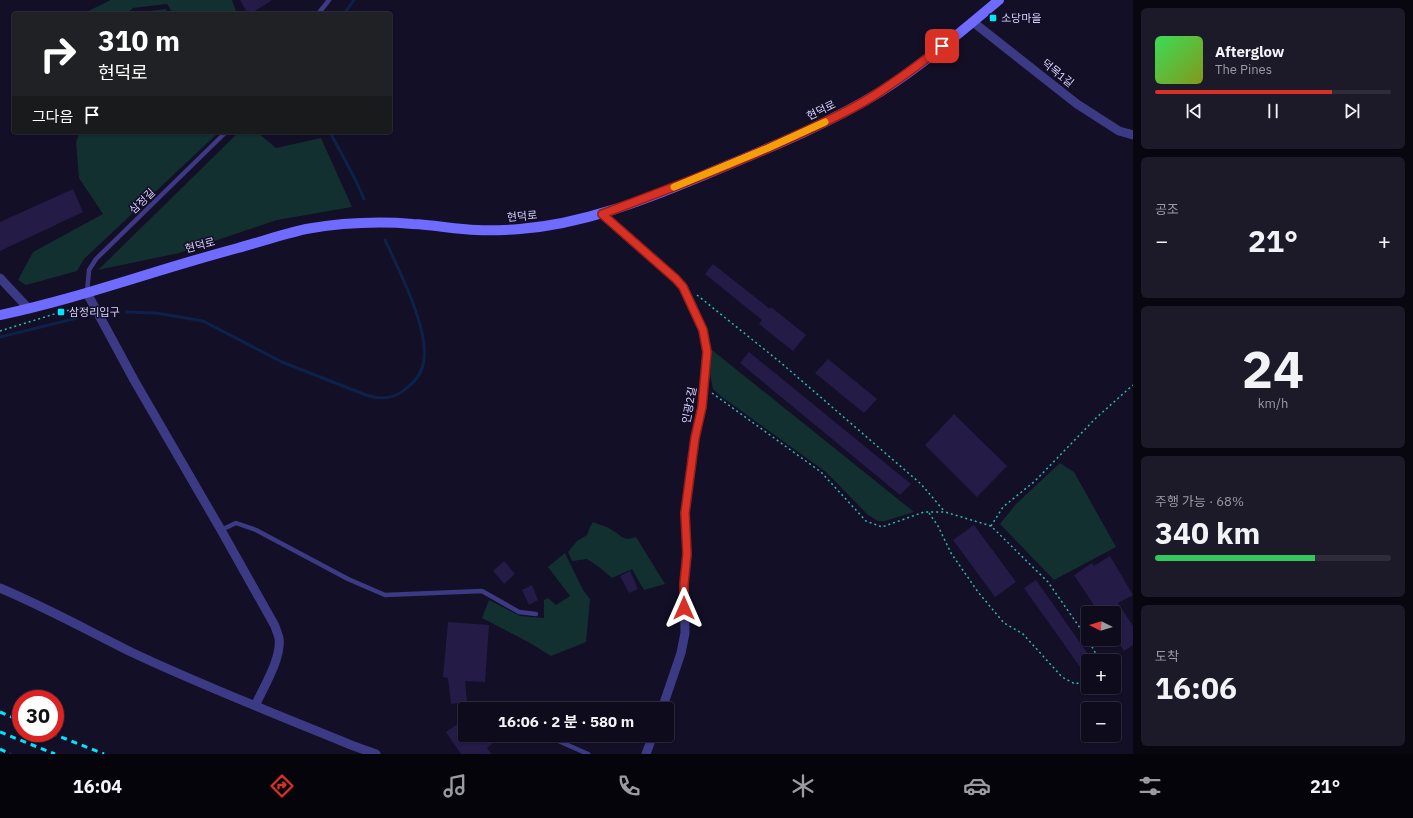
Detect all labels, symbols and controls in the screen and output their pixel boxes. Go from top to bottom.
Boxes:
place label: 소당마을 [1001,11,1041,25]
marker: 소당마을 [988,13,998,23]
text: 310 m [98,22,180,59]
icon: right [32,28,84,80]
pin [925,29,959,63]
icon: arrive [931,35,953,57]
text: Afterglow [1215,42,1284,61]
street label: 덕목1길 [1039,56,1077,90]
text: 현덕로 [98,61,148,84]
text: The Pines [1215,61,1272,78]
street label: 현덕로 [804,97,838,123]
icon: previous [1183,100,1205,122]
icon: pause [1262,100,1284,122]
icon: next [1341,100,1363,122]
icon: arrive [81,104,103,126]
text: 그다음 [32,107,73,126]
street label: 삼정길 [126,185,158,217]
text: 공조 [1155,201,1179,218]
street label: 현덕로 [506,208,538,224]
text: 21° [1248,221,1298,260]
text: − [1155,226,1168,255]
text: + [1378,226,1391,255]
street label: 현덕로 [184,234,216,256]
place label: 삼정리입구 [69,305,120,319]
marker: 삼정리입구 [56,307,66,317]
text: 24 [1242,335,1304,402]
street label: 인광2길 [679,386,699,424]
text: km/h [1258,395,1288,412]
text: 주행 가능 · 68% [1155,493,1244,510]
text: 340 km [1155,513,1260,552]
position arrow [663,587,705,629]
north arrow [1081,606,1121,646]
map controls [1081,606,1121,742]
text: 도착 [1155,648,1179,665]
button: + [1081,654,1121,694]
text: 16:06 [1155,668,1237,707]
speed limit sign: 30 [12,690,64,742]
button: − [1081,702,1121,742]
text: 16:06 · 2 분 · 580 m [498,712,634,731]
icon: directions [268,772,296,800]
icon: music [441,772,469,800]
icon: phone [615,772,643,800]
icon: climate [789,772,817,800]
icon: car [963,772,991,800]
icon: filters [1136,772,1164,800]
text: 16:04 [73,775,122,798]
text: 21° [1310,775,1340,798]

